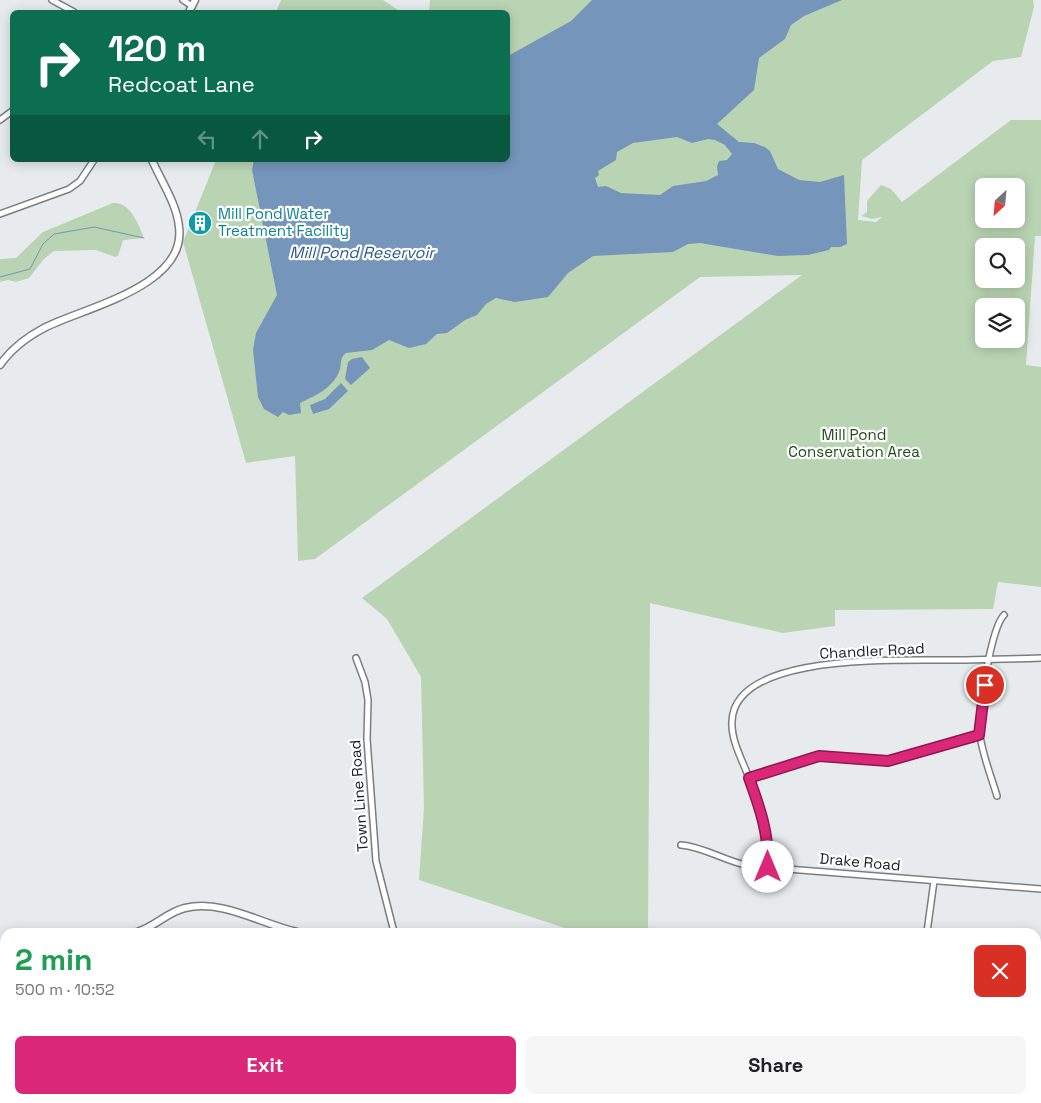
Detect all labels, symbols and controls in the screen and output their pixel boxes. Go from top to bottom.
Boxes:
text: 120 m [108,27,206,71]
icon: right [25,30,90,95]
text: Redcoat Lane [108,70,255,98]
icon: left [193,125,221,153]
icon: ahead [246,125,274,153]
icon: right [299,125,327,153]
north arrow [975,178,1025,228]
map controls [975,178,1025,348]
place label: Mill Pond Water Treatment Facility [218,204,349,240]
building icon: Mill Pond Water Treatment Facility [187,210,213,236]
button: search [975,238,1025,288]
water label: Mill Pond Reservoir [290,242,436,263]
button: layers [975,298,1025,348]
park label: Mill Pond Conservation Area [788,425,920,461]
street label: Chandler Road [819,638,925,663]
pin [964,664,1006,706]
icon: arrive [971,671,999,699]
street label: Town Line Road [345,739,372,853]
position arrow [741,840,793,892]
street label: Drake Road [819,848,901,875]
text: 2 min [15,940,93,979]
button: close [974,945,1026,997]
text: 500 m · 10:52 [15,979,114,1000]
button: Exit [15,1036,516,1094]
button: Share [526,1036,1026,1094]

